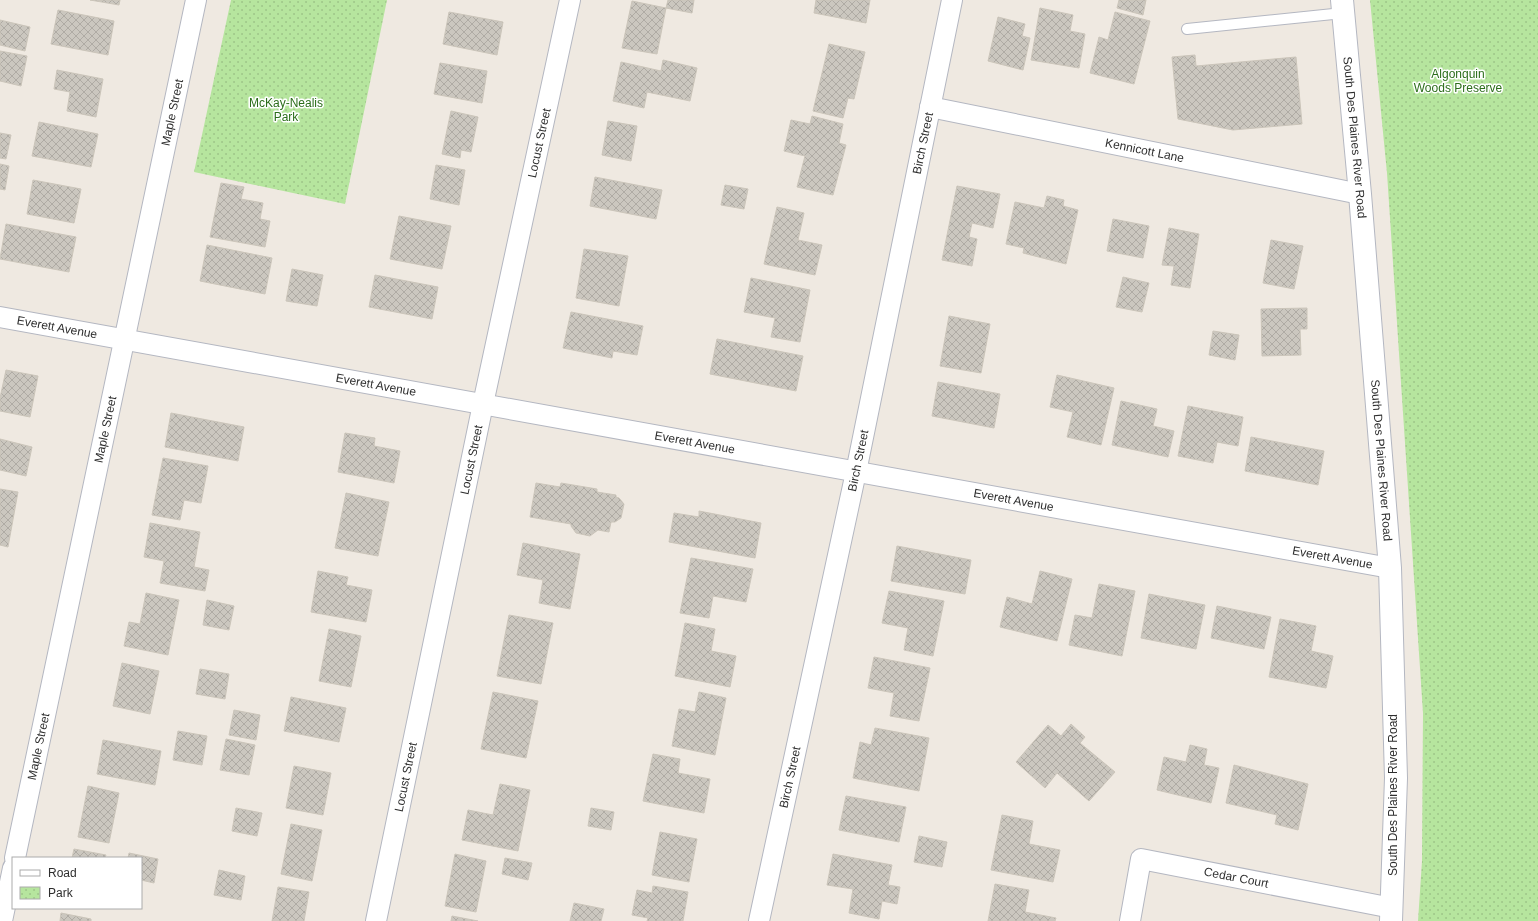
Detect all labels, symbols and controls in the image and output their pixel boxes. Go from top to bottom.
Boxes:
street label: South Des Plaines River Road [1340,56,1369,219]
park label: Algonquin Woods Preserve [1414,67,1503,95]
street label: Maple Street [158,77,186,147]
park label: McKay-Nealis Park [249,96,323,124]
street label: Locust Street [525,106,554,179]
street label: Birch Street [910,110,936,175]
street label: Kennicott Lane [1104,136,1186,165]
street label: Everett Avenue [16,313,99,341]
street label: Everett Avenue [335,371,417,399]
street label: South Des Plaines River Road [1368,379,1395,542]
street label: Maple Street [92,394,119,464]
street label: Locust Street [457,423,486,496]
street label: Everett Avenue [654,428,736,457]
street label: Birch Street [845,428,872,493]
street label: Everett Avenue [972,486,1055,514]
street label: Everett Avenue [1291,543,1374,572]
street label: Maple Street [25,711,53,781]
street label: South Des Plaines River Road [1386,714,1400,876]
street label: Locust Street [392,740,420,813]
street label: Birch Street [777,745,804,809]
legend [12,857,142,909]
street label: Cedar Court [1203,864,1270,891]
text: Road [48,866,77,880]
text: Park [48,886,74,900]

